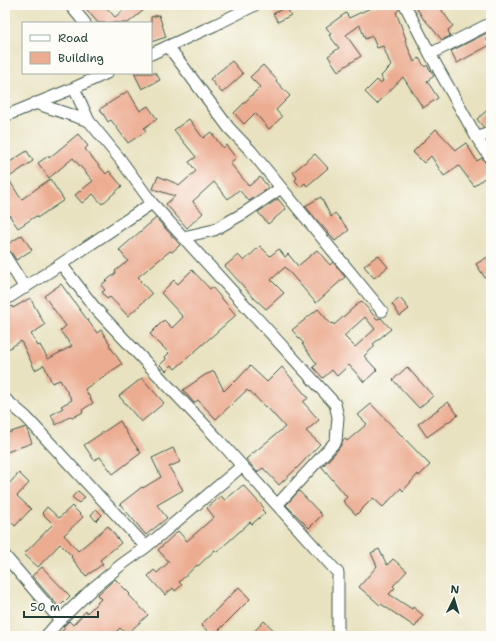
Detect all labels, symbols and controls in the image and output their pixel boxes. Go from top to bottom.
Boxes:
legend [22,22,152,74]
text: Road [58,30,89,46]
text: Building [58,50,104,66]
north arrow [434,579,474,619]
text: N [450,582,460,597]
scale bar [24,593,98,619]
text: 50 m [30,599,60,615]

